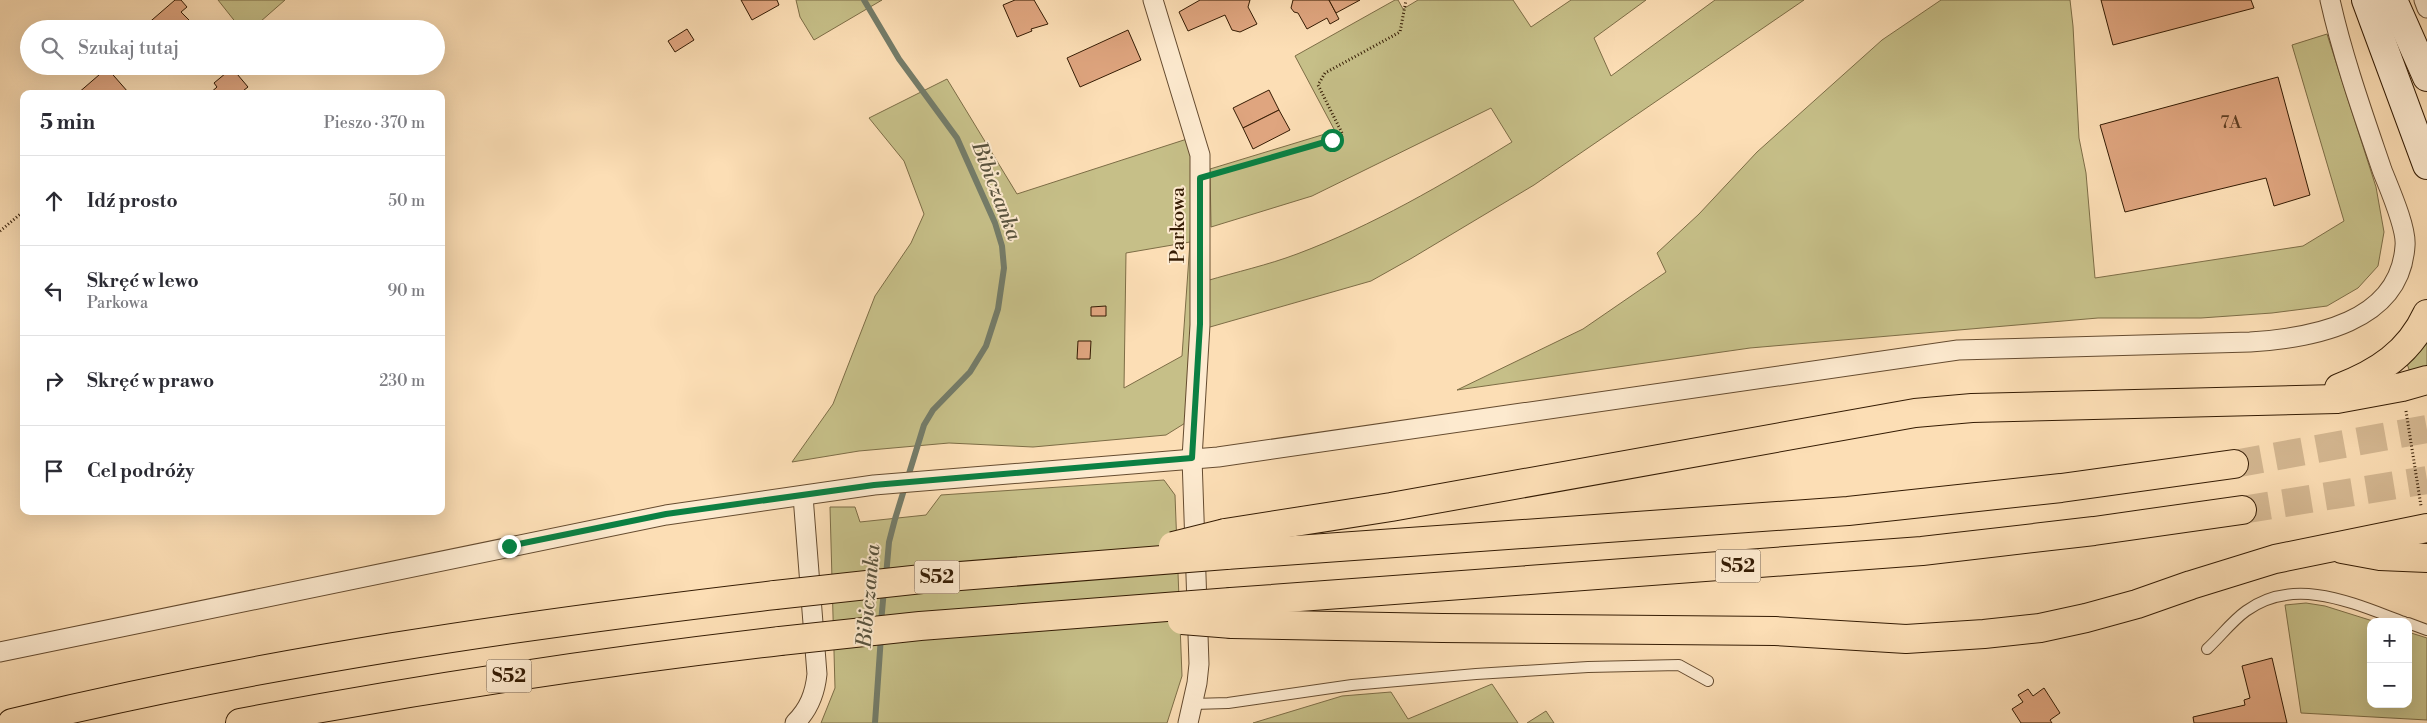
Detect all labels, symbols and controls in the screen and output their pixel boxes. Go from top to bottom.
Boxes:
search box [20,20,445,75]
icon: search [38,34,66,62]
text: Szukaj tutaj [78,36,179,60]
text: 5 min [40,110,95,136]
house number: 7A [2220,111,2242,134]
text: Pieszo · 370 m [324,113,425,133]
route start [1321,129,1344,152]
water label: Bibiczanka [965,137,1027,244]
street label: Parkowa [1166,186,1191,263]
icon: ahead [40,187,68,215]
text: Idź prosto [87,189,178,213]
text: 50 m [388,191,425,211]
text: Skręć w lewo [87,269,199,293]
icon: left [40,277,68,305]
text: 90 m [387,281,425,301]
text: Parkowa [87,293,148,313]
icon: right [40,367,68,395]
text: Skręć w prawo [87,369,214,393]
text: 230 m [379,371,425,391]
icon: arrive [40,457,68,485]
text: Cel podróży [87,459,194,483]
route end [498,535,521,558]
water label: Bibiczanka [851,543,887,650]
road number: S52 [1716,550,1760,582]
road number: S52 [914,560,960,594]
map controls [2367,618,2412,708]
button: + [2367,618,2412,663]
road number: S52 [486,659,532,692]
button: − [2367,663,2412,708]

